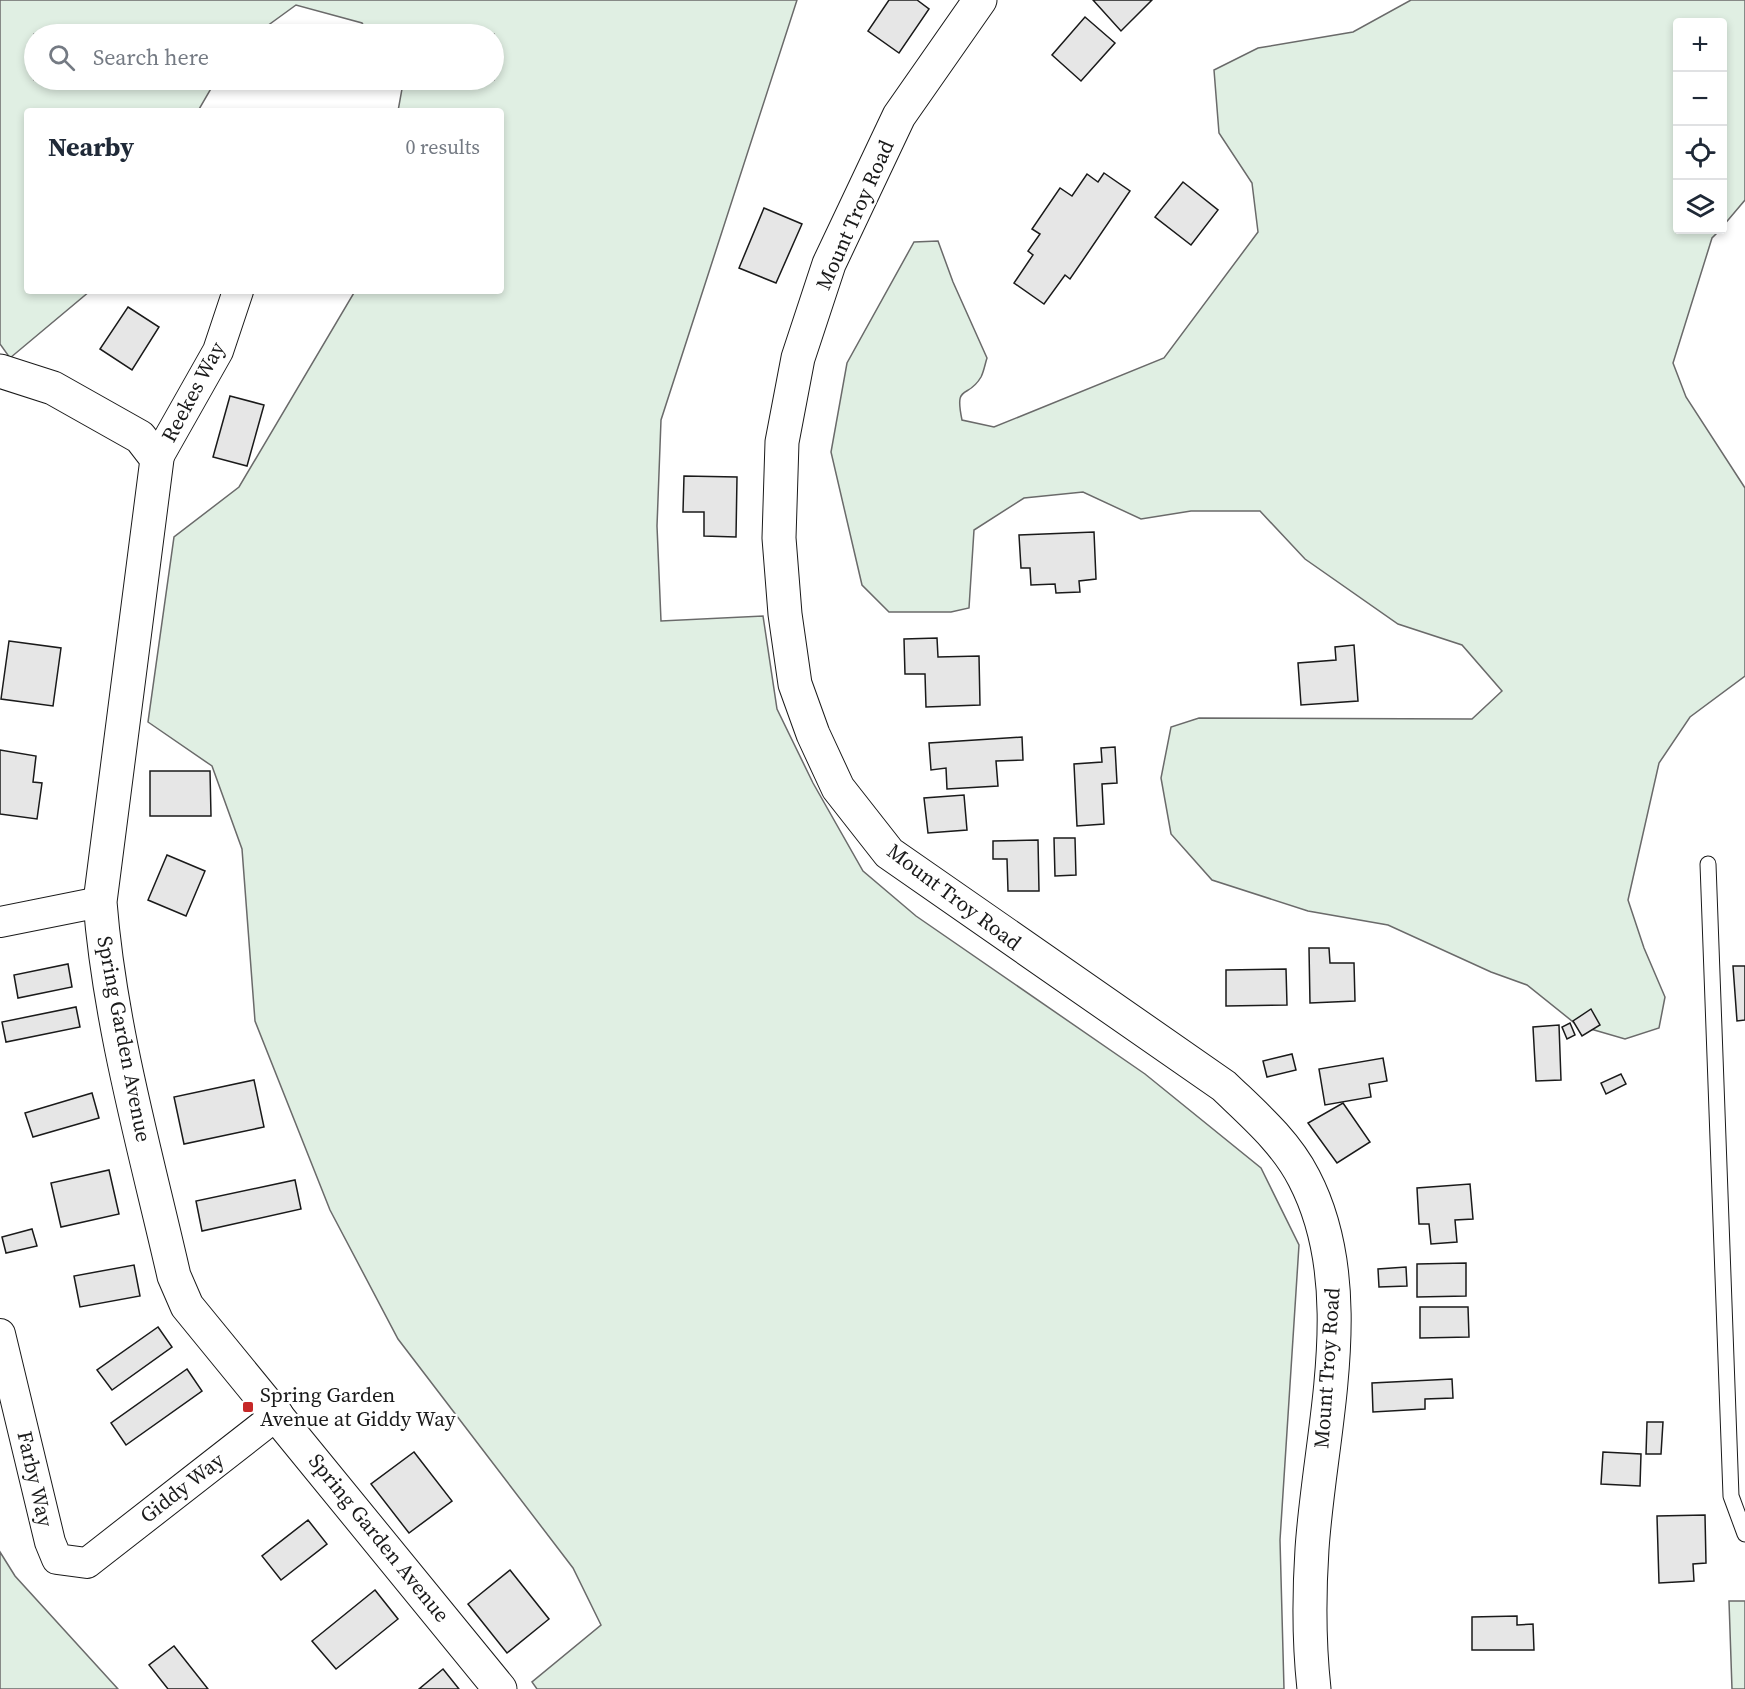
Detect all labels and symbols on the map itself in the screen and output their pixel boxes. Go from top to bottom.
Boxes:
street label: Mount Troy Road [808,135,901,294]
street label: Reekes Way [154,336,231,447]
street label: Mount Troy Road [881,836,1028,957]
street label: Spring Garden Avenue [90,933,159,1144]
street label: Mount Troy Road [1306,1286,1347,1449]
place label: Spring Garden Avenue at Giddy Way [260,1380,456,1433]
marker: Spring Garden Avenue at Giddy Way [241,1400,255,1414]
street label: Farby Way [10,1428,61,1530]
street label: Giddy Way [134,1446,230,1530]
street label: Spring Garden Avenue [302,1447,456,1628]

